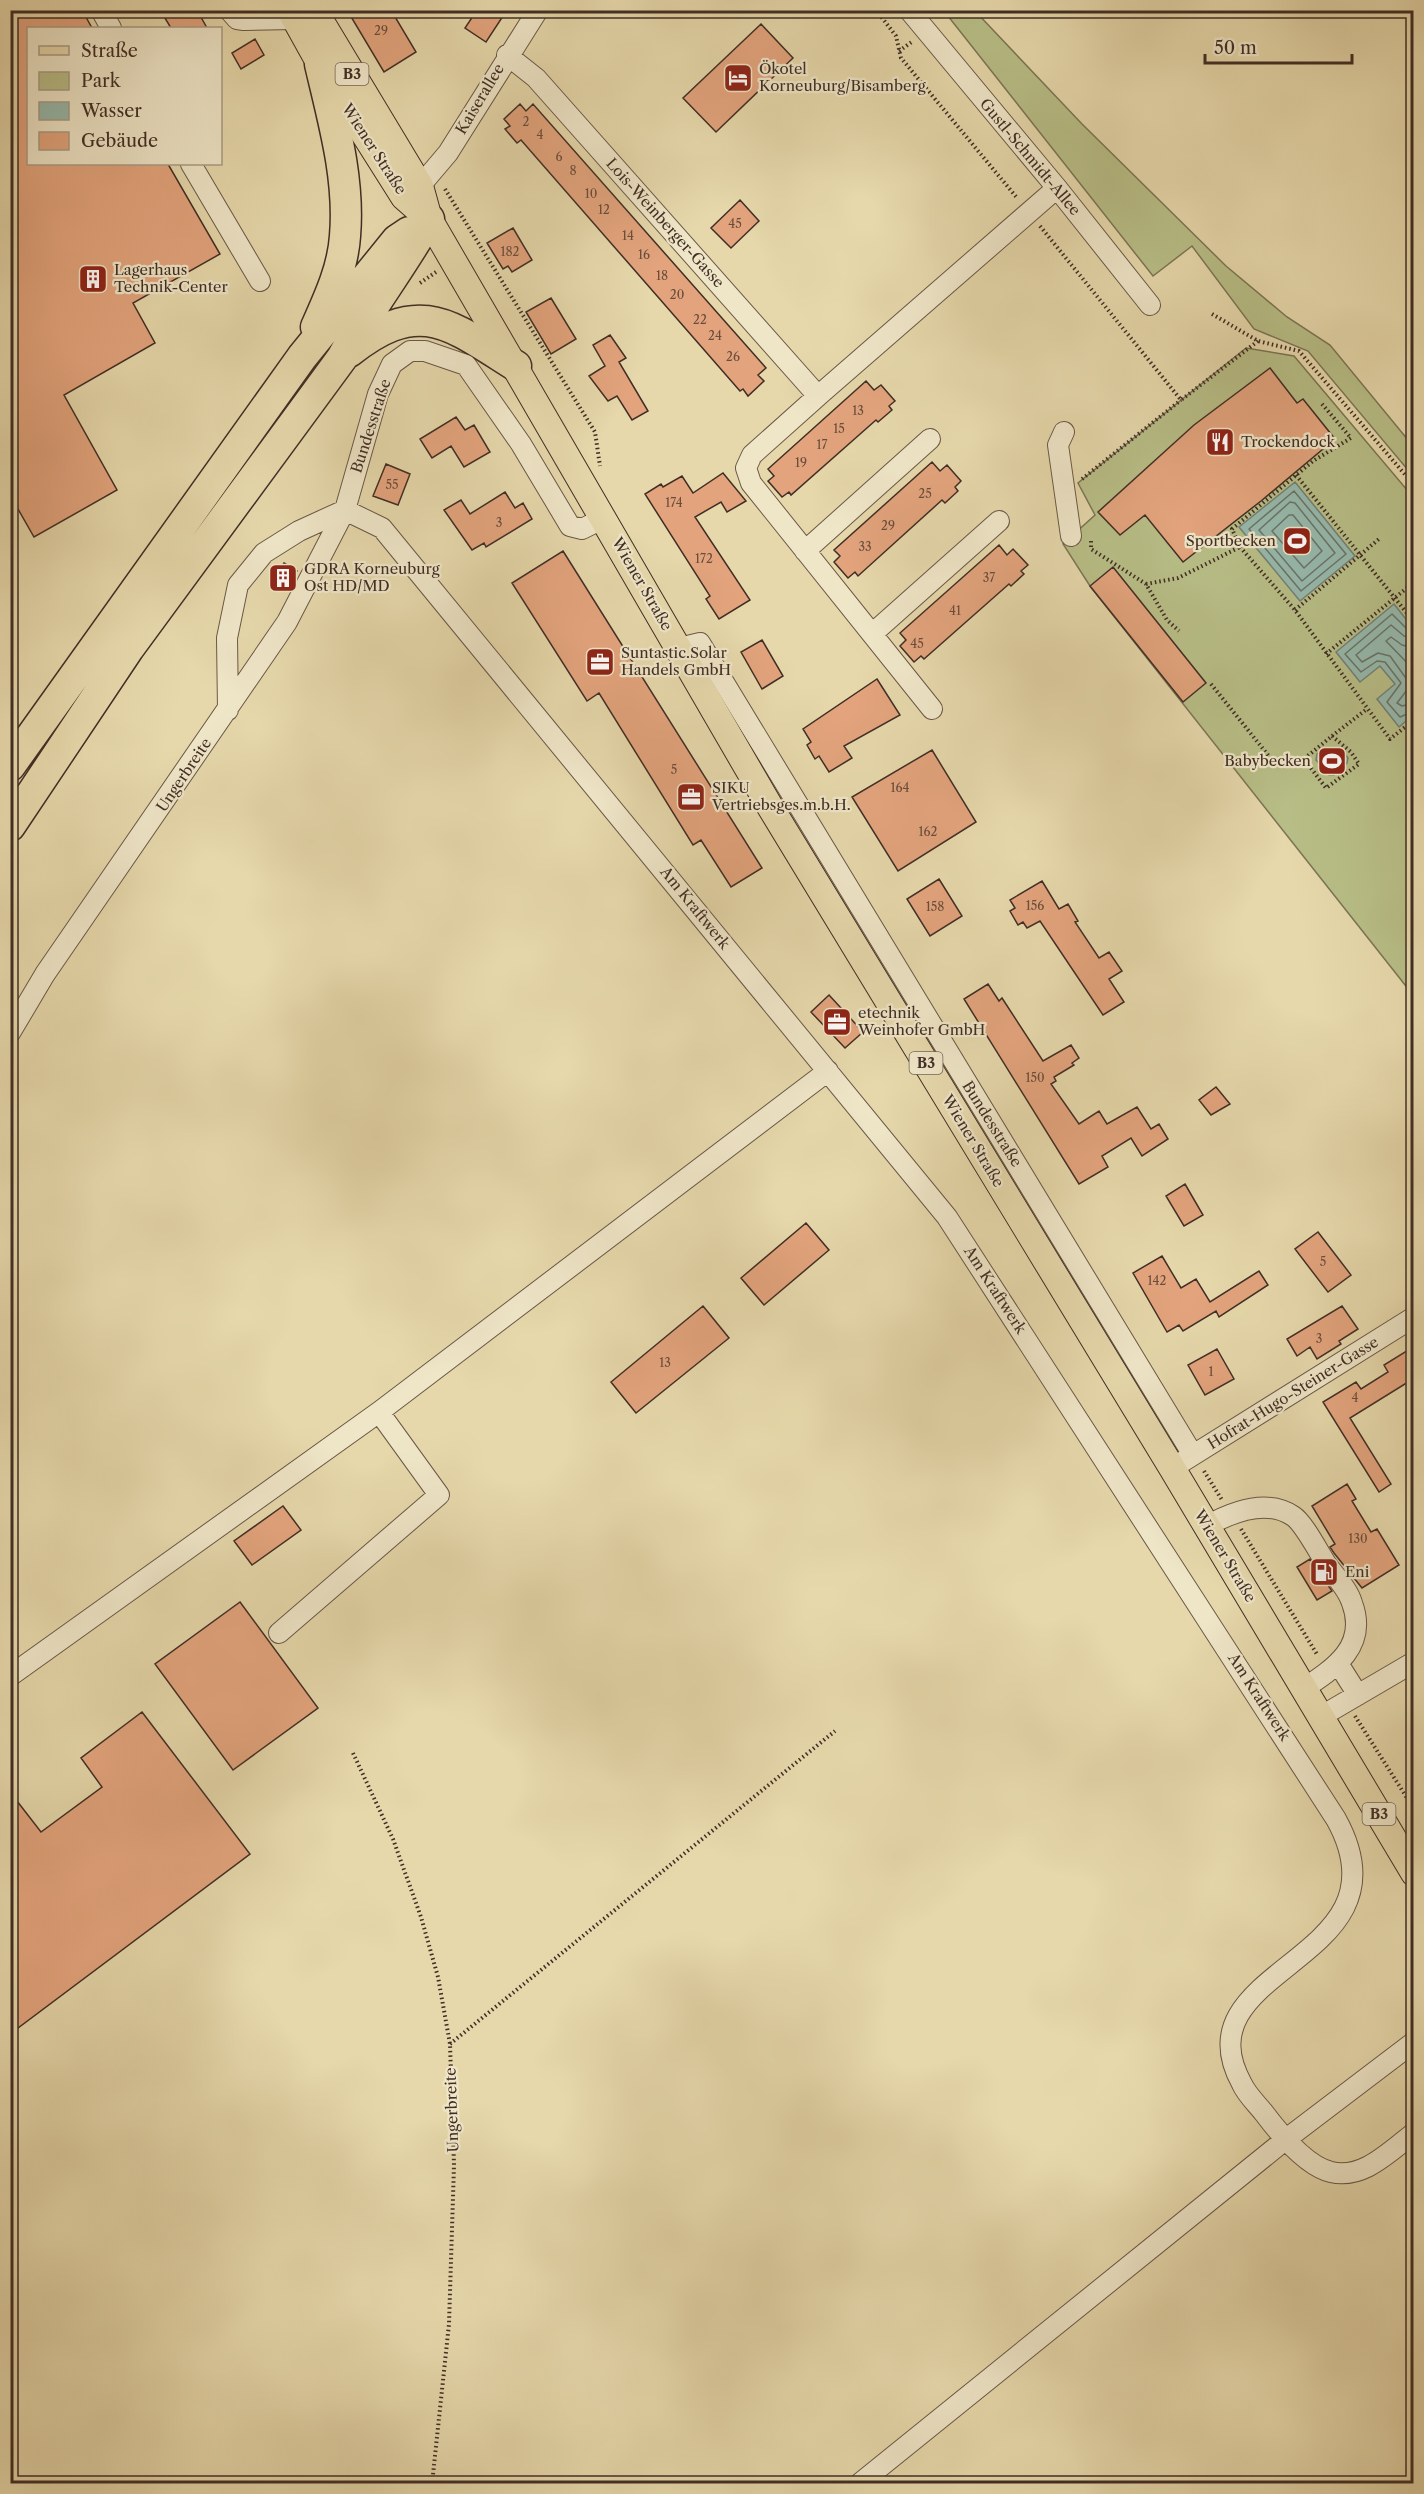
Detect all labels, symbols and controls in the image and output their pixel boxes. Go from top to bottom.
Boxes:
house number: 29 [374,23,388,38]
legend [27,27,222,165]
scale bar [1205,27,1352,65]
text: 50 m [1214,37,1257,59]
text: Straße [81,40,138,62]
place label: Ökotel Korneuburg/Bisamberg [759,59,926,95]
street label: Kaiserallee [451,60,508,137]
hotel icon: Ökotel Korneuburg/Bisamberg [722,62,754,94]
road number: B3 [336,63,368,85]
text: Park [81,70,122,92]
street label: Gustl-Schmidt-Allee [976,94,1085,219]
street label: Wiener Straße [337,99,411,198]
text: Wasser [80,100,142,122]
house number: 2 [523,114,530,129]
house number: 4 [537,127,544,142]
text: Gebäude [81,130,158,152]
house number: 6 [555,149,563,164]
street label: Lois-Weinberger-Gasse [602,154,729,291]
house number: 8 [569,163,577,178]
house number: 10 [585,186,597,201]
house number: 12 [598,202,610,217]
house number: 45 [728,216,742,231]
house number: 14 [622,228,634,243]
house number: 182 [500,244,520,259]
house number: 16 [638,247,650,262]
place label: Lagerhaus Technik-Center [114,260,228,296]
building icon: Lagerhaus Technik-Center [77,263,109,295]
house number: 18 [656,268,668,283]
house number: 20 [670,287,684,302]
house number: 22 [693,312,707,327]
house number: 24 [708,328,722,343]
house number: 26 [726,349,740,364]
street label: Bundesstraße [346,376,395,475]
house number: 13 [852,403,864,418]
house number: 15 [833,421,845,436]
restaurant icon: Trockendock [1204,426,1236,458]
place label: Trockendock [1241,432,1337,451]
house number: 17 [817,437,828,452]
house number: 19 [795,455,807,470]
house number: 55 [385,477,399,492]
house number: 25 [918,486,932,501]
house number: 174 [665,495,683,510]
house number: 3 [496,515,502,530]
house number: 29 [881,518,895,533]
sports icon: Sportbecken [1281,525,1313,557]
place label: Sportbecken [1186,531,1277,550]
street label: Wiener Straße [608,533,677,634]
house number: 33 [858,539,872,554]
house number: 172 [695,551,713,566]
place label: GDRA Korneuburg Ost HD/MD [304,559,440,595]
building icon: GDRA Korneuburg Ost HD/MD [267,562,299,594]
house number: 37 [983,570,995,585]
house number: 41 [949,603,961,618]
house number: 45 [910,636,924,651]
place label: Suntastic.Solar Handels GmbH [621,643,731,679]
office icon: Suntastic.Solar Handels GmbH [584,646,616,678]
street label: Ungerbreite [152,734,215,815]
sports icon: Babybecken [1316,745,1348,777]
place label: Babybecken [1224,751,1312,770]
house number: 5 [671,762,677,777]
place label: SIKU Vertriebsges.m.b.H. [711,778,851,814]
house number: 164 [890,780,910,795]
office icon: SIKU Vertriebsges.m.b.H. [675,781,707,813]
house number: 162 [919,824,938,839]
street label: Am Kraftwerk [656,862,735,954]
house number: 156 [1026,898,1044,913]
house number: 158 [926,899,944,914]
place label: etechnik Weinhofer GmbH [857,1003,985,1039]
office icon: etechnik Weinhofer GmbH [821,1006,853,1038]
road number: B3 [910,1052,942,1074]
house number: 150 [1025,1070,1045,1085]
street label: Bundesstraße [958,1077,1026,1170]
street label: Wiener Straße [938,1090,1008,1190]
street label: Am Kraftwerk [959,1241,1032,1338]
house number: 5 [1320,1254,1326,1269]
house number: 142 [1148,1273,1167,1288]
house number: 3 [1316,1331,1322,1346]
street label: Hofrat-Hugo-Steiner-Gasse [1204,1332,1382,1453]
house number: 13 [659,1355,671,1370]
house number: 1 [1208,1364,1214,1379]
house number: 4 [1352,1390,1359,1405]
street label: Wiener Straße [1190,1505,1260,1605]
house number: 130 [1348,1531,1368,1546]
fuel station icon: Eni [1308,1556,1340,1588]
place label: Eni [1345,1562,1370,1581]
street label: Am Kraftwerk [1223,1648,1296,1745]
road number: B3 [1362,1803,1396,1825]
street label: Ungerbreite [441,2067,462,2153]

